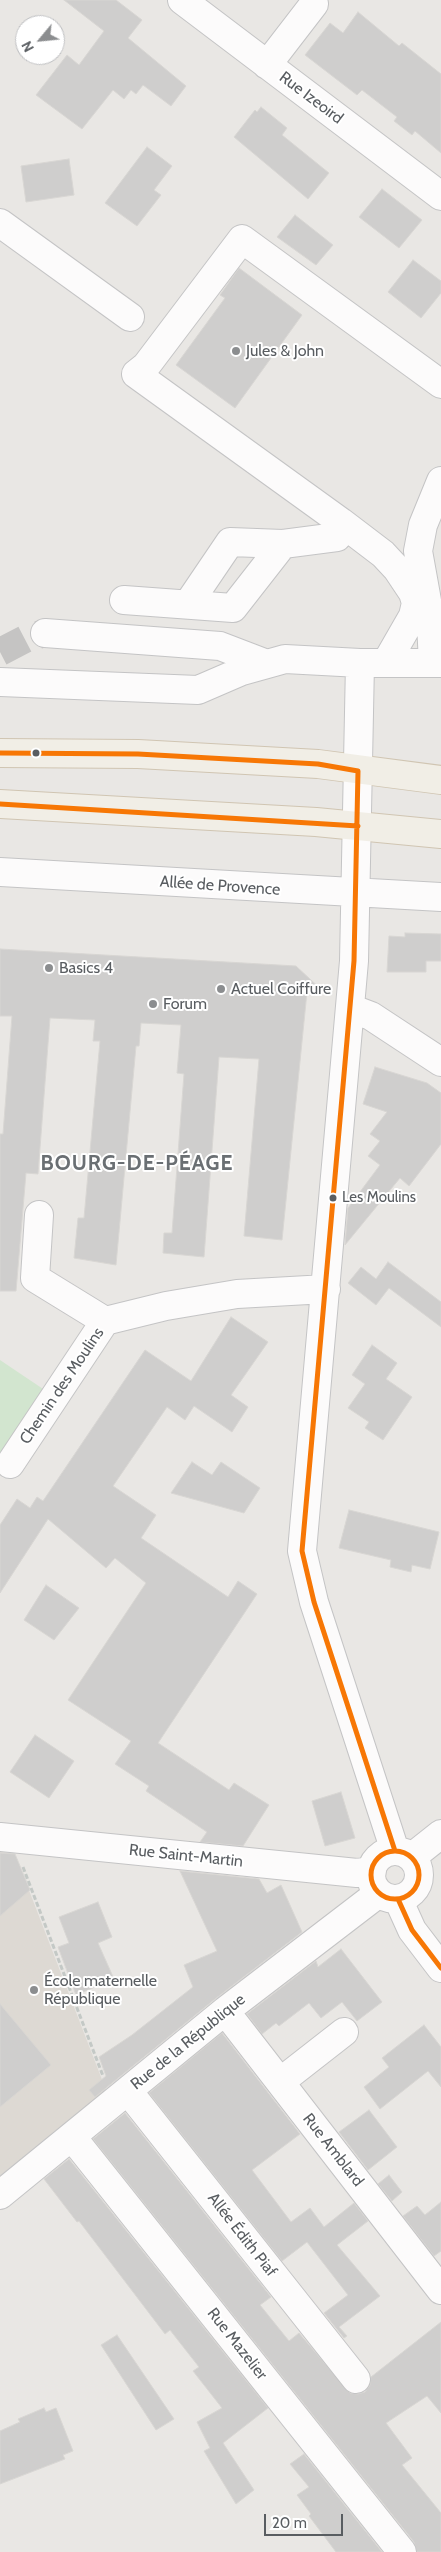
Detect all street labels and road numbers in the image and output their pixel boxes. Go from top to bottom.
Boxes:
street label: Rue Izeoird [275,68,347,128]
street label: Allée de Provence [159,872,281,900]
street label: Chemin des Moulins [16,1324,108,1448]
street label: Rue Saint-Martin [128,1840,244,1872]
street label: Rue de la République [127,1990,249,2094]
street label: Rue Amblard [298,2110,368,2190]
street label: Allée Édith Piaf [203,2189,281,2281]
street label: Rue Mazelier [203,2304,271,2384]

